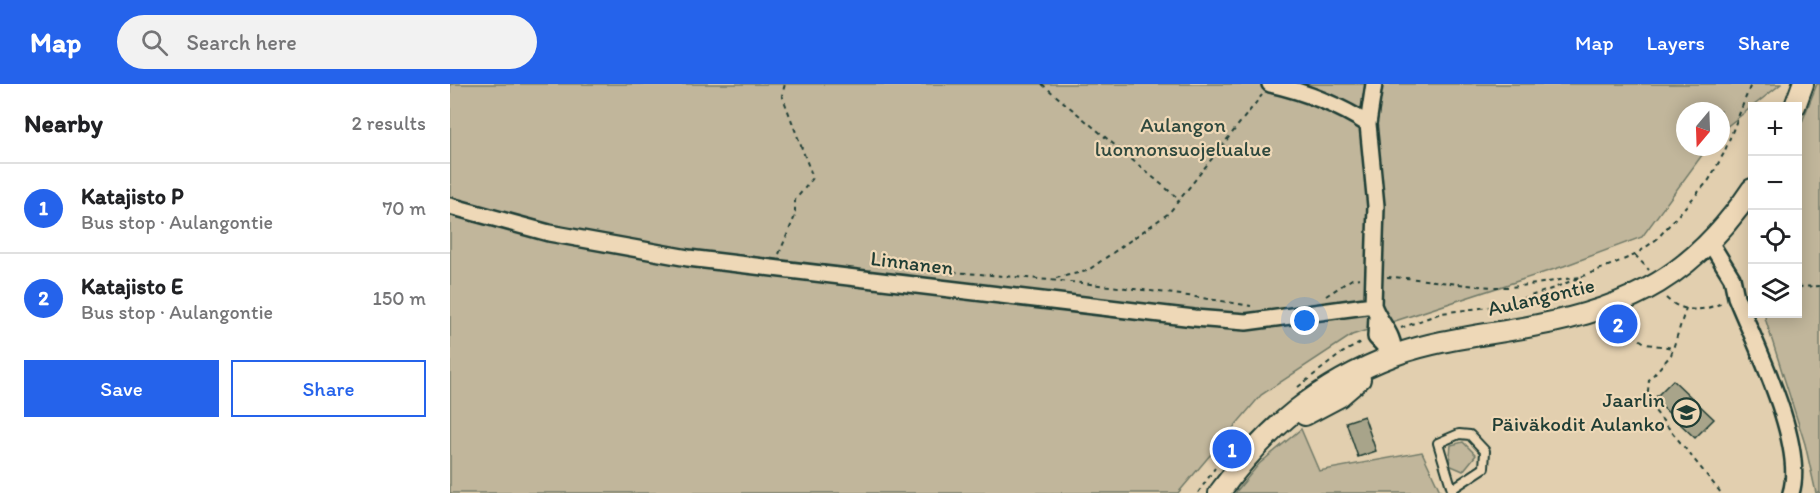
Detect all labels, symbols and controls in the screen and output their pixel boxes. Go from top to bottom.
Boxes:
search box [117,15,537,69]
text: Map [30,25,81,59]
icon: search [138,26,171,59]
text: Search here [186,29,297,56]
text: Map [1575,30,1614,55]
text: Layers [1647,30,1705,55]
text: Share [1738,30,1790,55]
north arrow [1676,102,1730,156]
map controls [1748,102,1802,318]
button: + [1748,102,1802,156]
text: Nearby [24,107,103,139]
text: 2 results [352,111,426,135]
park label: Aulangon luonnonsuojelualue [1095,112,1271,161]
button: − [1748,156,1802,210]
text: Katajisto P [81,183,183,210]
text: 1 [39,196,48,220]
text: 70 m [382,196,426,220]
text: Bus stop · Aulangontie [81,210,273,234]
button: locate [1748,210,1802,264]
street label: Linnanen [869,245,955,280]
button: layers [1748,264,1802,318]
street label: Aulangontie [1485,272,1597,321]
text: Katajisto E [81,273,183,300]
text: 2 [38,286,49,310]
text: 150 m [373,286,426,310]
text: Bus stop · Aulangontie [81,300,273,324]
pin: 2 [1598,302,1638,346]
your location [1290,306,1319,335]
button: Save [24,360,219,417]
button: Share [231,360,426,417]
place label: Jaarlin Päiväkodit Aulanko [1491,387,1665,436]
school or university icon: Jaarlin Päiväkodit Aulanko [1670,396,1702,428]
pin: 1 [1212,426,1252,472]

